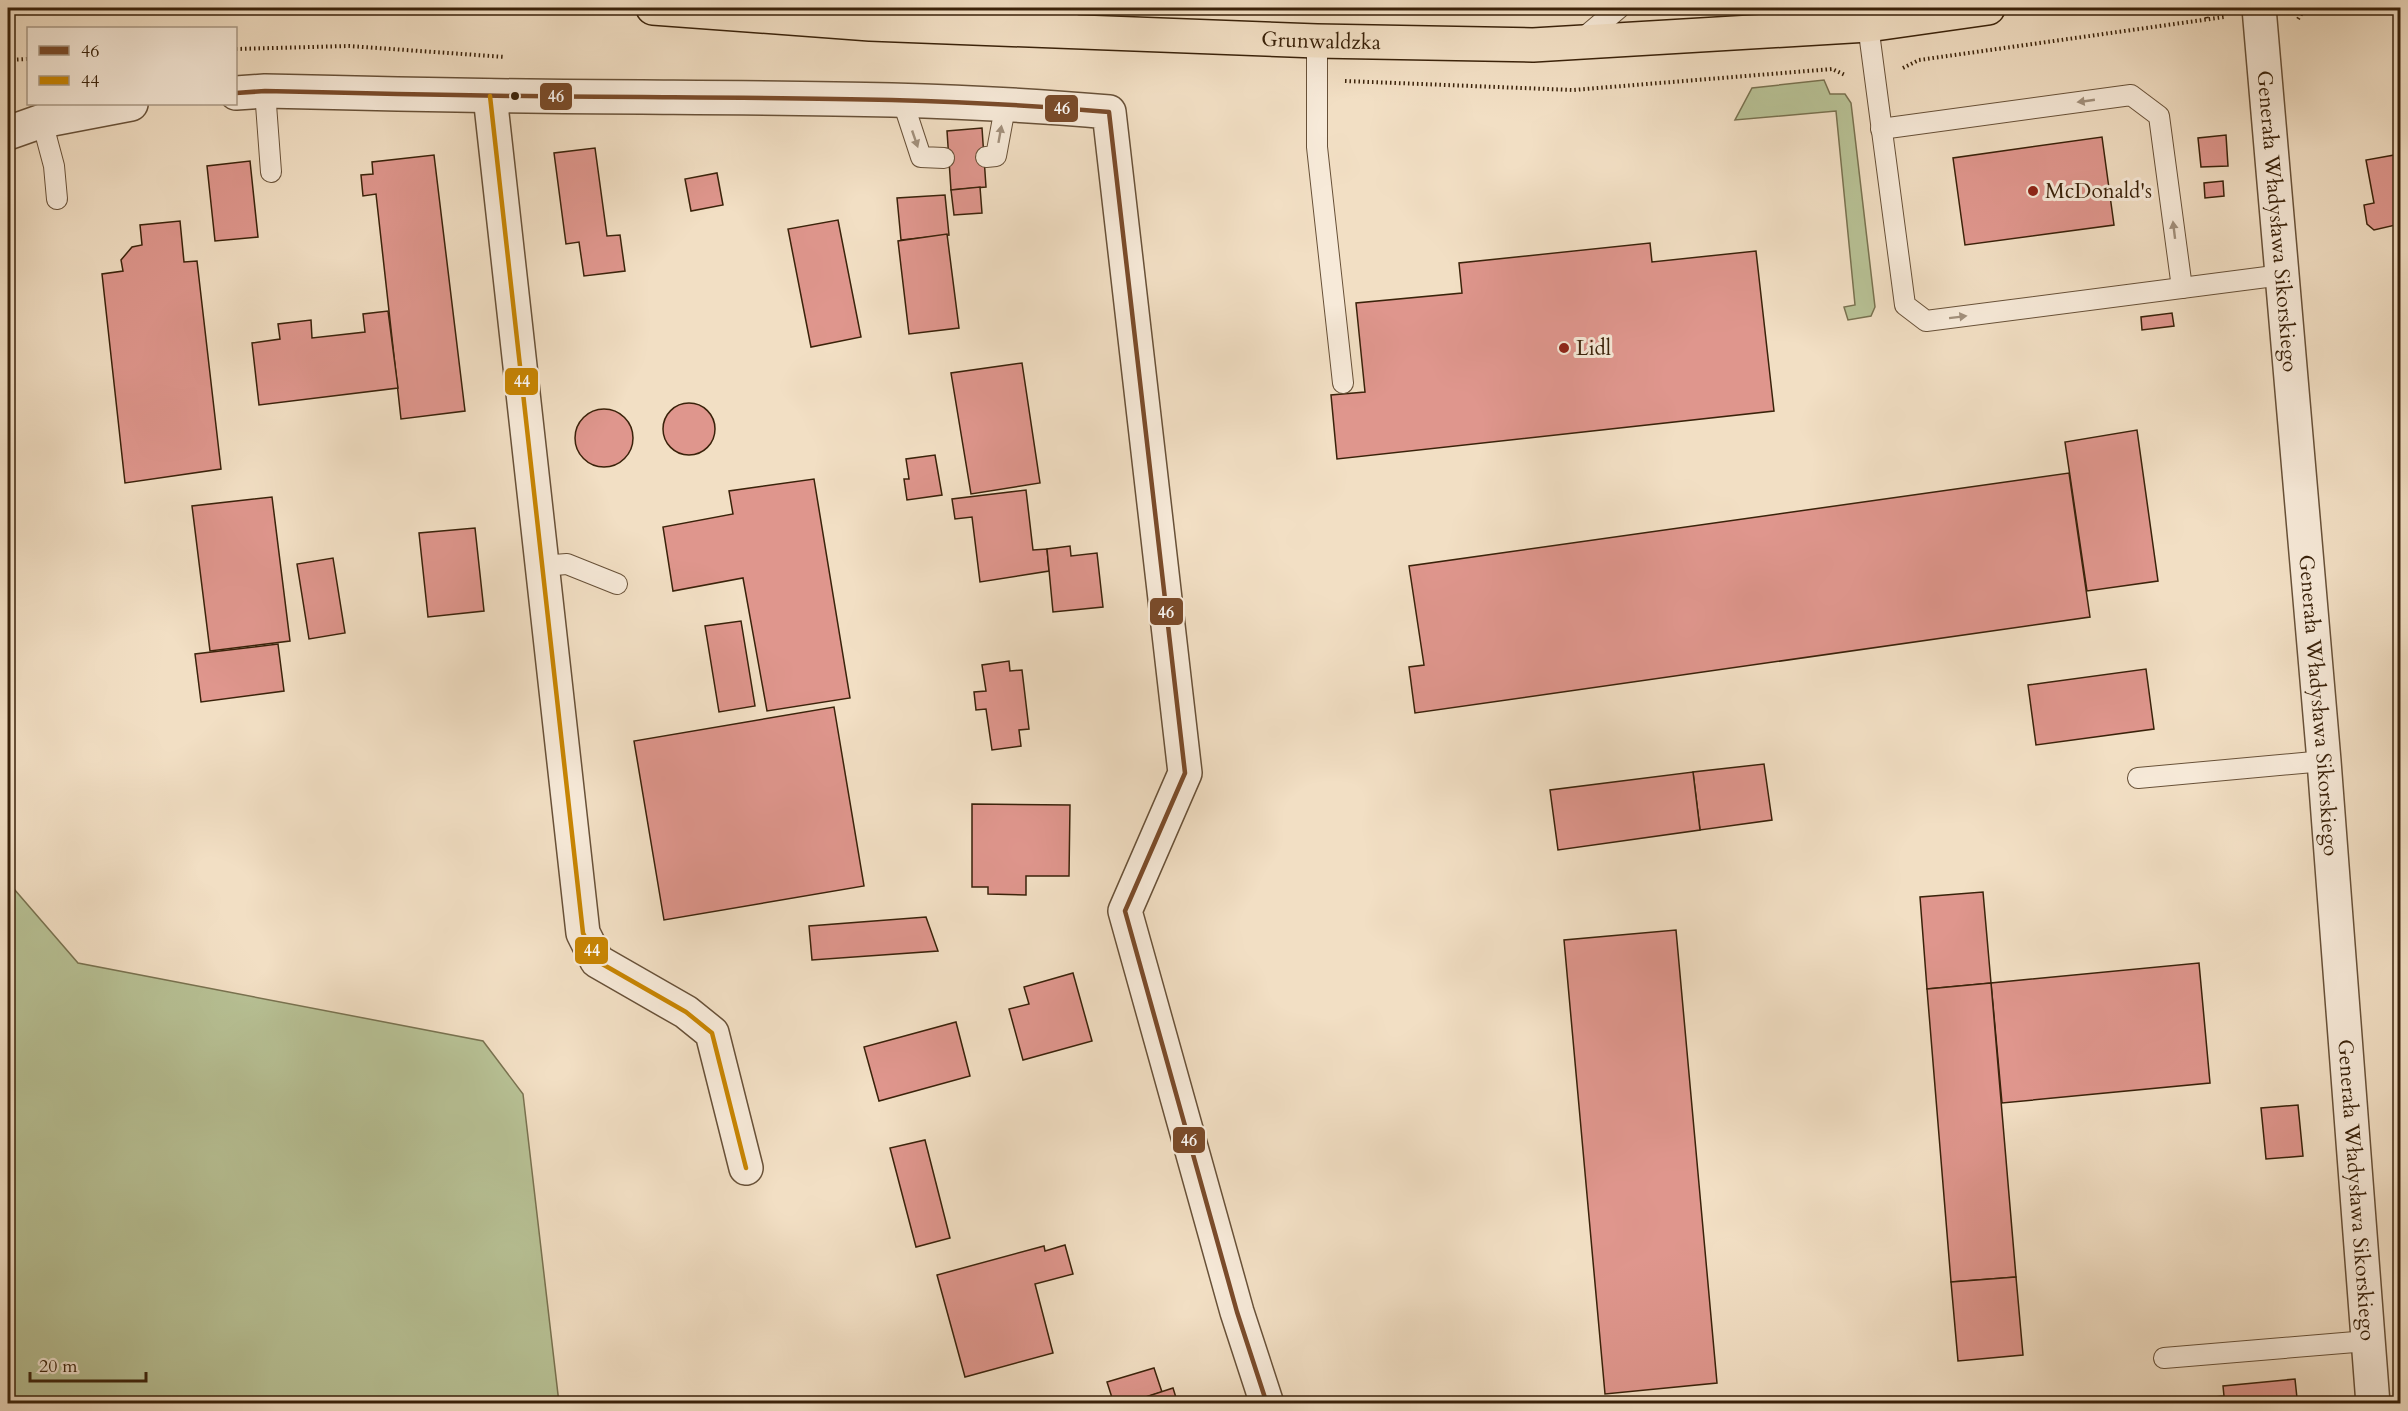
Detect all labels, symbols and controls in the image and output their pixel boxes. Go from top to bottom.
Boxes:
street label: Grunwaldzka [1261,25,1381,57]
legend [27,27,237,105]
text: 46 [81,39,99,64]
text: 44 [81,69,99,94]
street label: Generała Władysława Sikorskiego [2249,69,2304,373]
line badge: 46 [539,82,573,111]
text: 46 [548,86,564,108]
unlabelled marker [509,90,521,102]
line badge: 46 [1044,94,1079,123]
one-way arrow [2077,97,2096,106]
text: 46 [1054,98,1070,120]
one-way arrow [996,125,1005,144]
one-way arrow [911,130,921,148]
place label: McDonald's [2045,177,2152,206]
marker: McDonald's [2026,184,2040,198]
one-way arrow [2169,220,2179,239]
one-way arrow [1949,312,1968,322]
place label: Lidl [1576,334,1611,363]
marker: Lidl [1557,341,1571,355]
line badge: 44 [504,367,539,396]
text: 44 [514,371,530,393]
street label: Generała Władysława Sikorskiego [2291,554,2345,857]
line badge: 46 [1149,597,1184,626]
text: 46 [1158,602,1174,624]
line badge: 44 [574,936,609,965]
text: 44 [584,940,600,962]
street label: Generała Władysława Sikorskiego [2330,1038,2382,1342]
line badge: 46 [1172,1126,1206,1154]
text: 46 [1181,1130,1197,1152]
scale bar [30,1345,146,1383]
text: 20 m [39,1354,78,1379]

